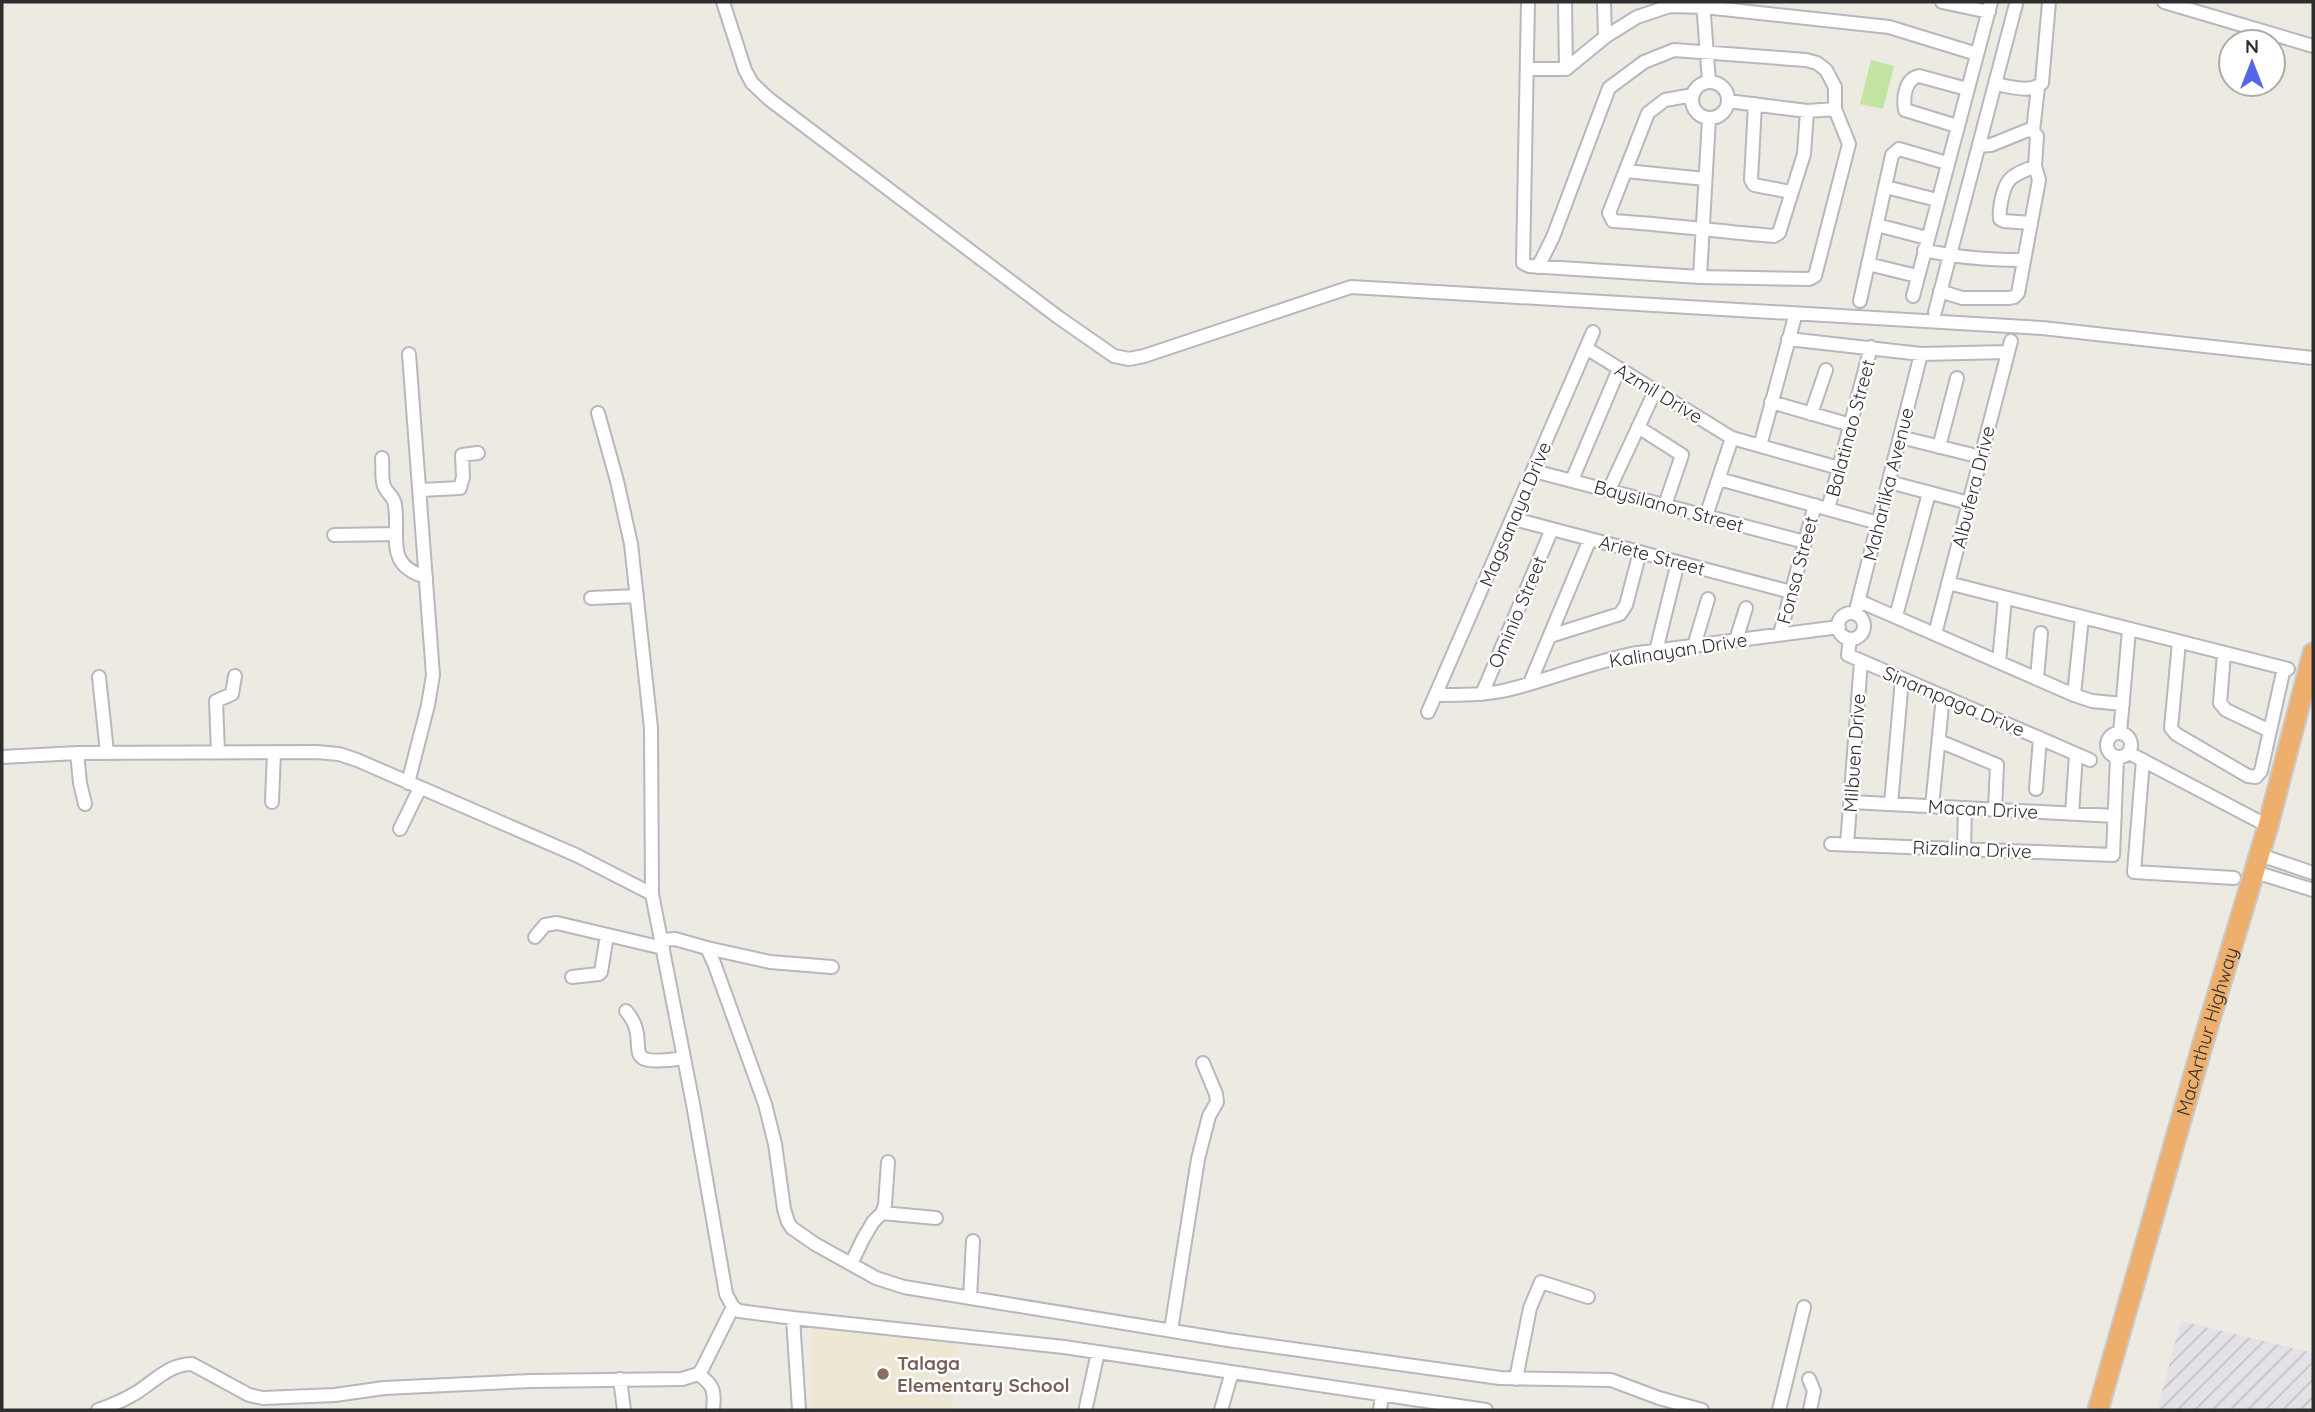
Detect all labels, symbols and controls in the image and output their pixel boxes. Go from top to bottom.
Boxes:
north arrow [2217,28,2287,98]
text: N [2245,34,2259,58]
street label: Azmil Drive [1611,357,1707,429]
street label: Balatinao Street [1820,357,1880,499]
street label: Maharlika Avenue [1857,405,1919,563]
street label: Albufera Drive [1946,423,2000,551]
street label: Magsanaya Drive [1474,438,1556,590]
street label: Baysilanon Street [1592,474,1746,538]
street label: Fonsa Street [1771,513,1823,627]
street label: Ariete Street [1596,529,1708,581]
street label: Ominio Street [1483,552,1551,672]
street label: Kalinayan Drive [1607,627,1749,673]
street label: Sinampaga Drive [1879,660,2029,742]
street label: Milbuen Drive [1838,693,1870,813]
street label: Macan Drive [1927,794,2039,824]
street label: Rizalina Drive [1912,835,2032,863]
street label: MacArthur Highway [2171,944,2243,1118]
place label: Talaga Elementary School [897,1351,1070,1397]
marker: Talaga Elementary School [875,1366,891,1382]

